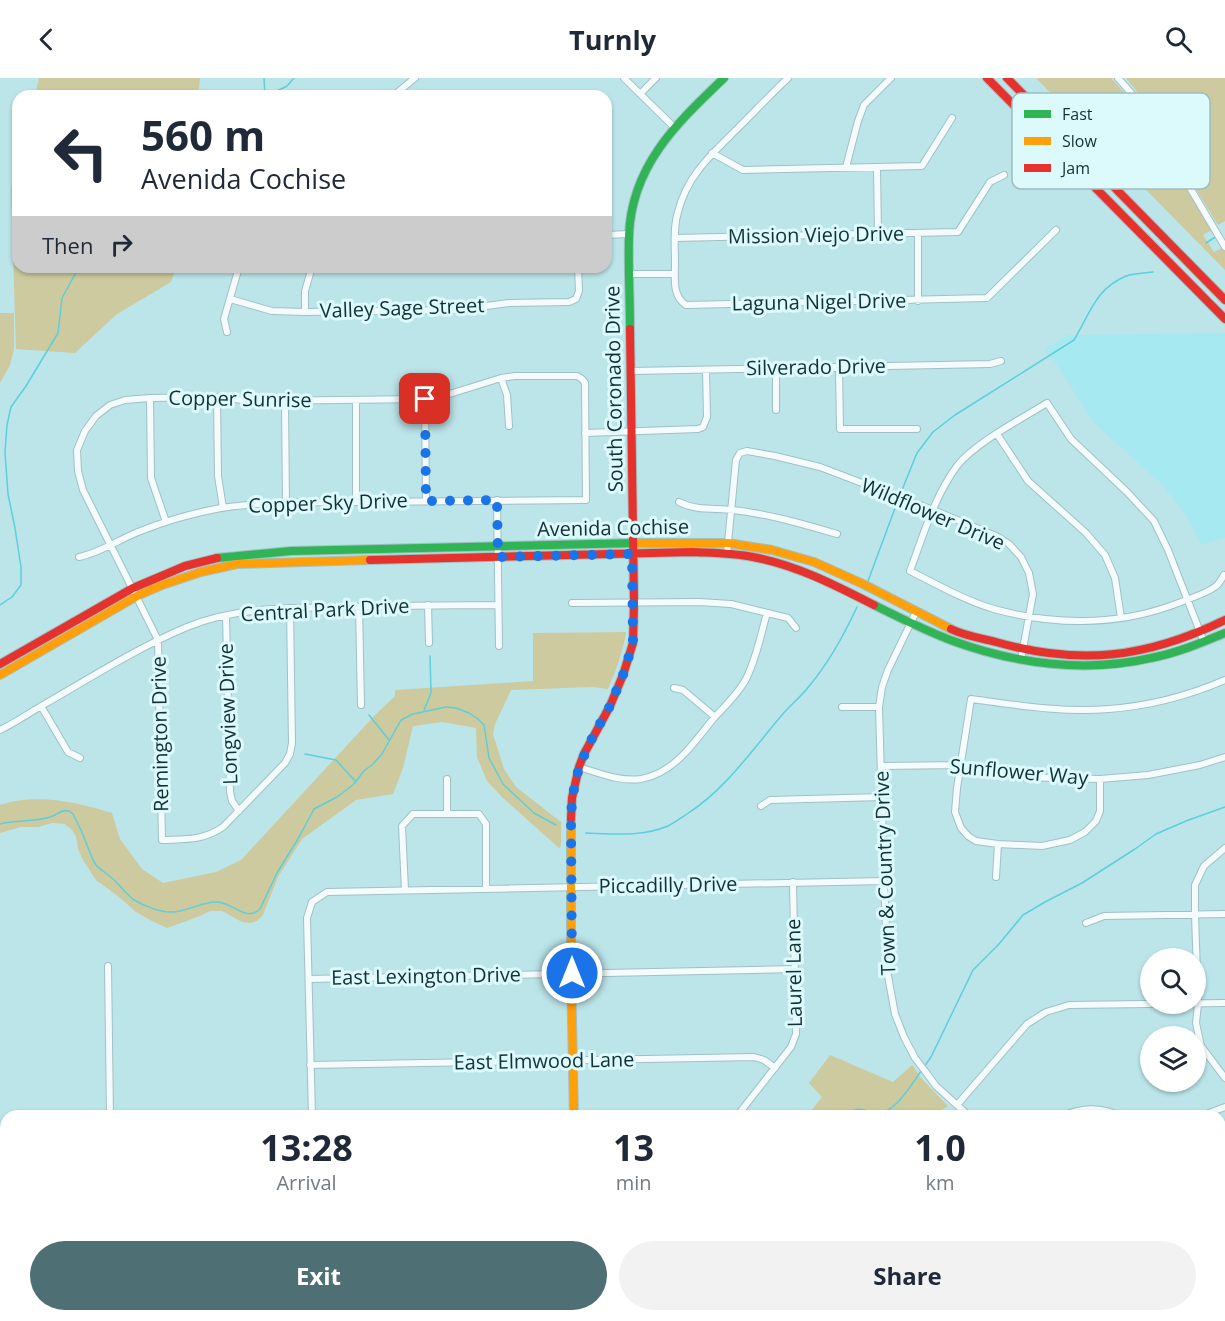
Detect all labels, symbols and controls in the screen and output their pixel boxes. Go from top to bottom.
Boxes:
text: Turnly [569,21,656,58]
icon: back [30,23,63,56]
icon: search [1162,23,1195,56]
legend [1012,93,1210,189]
text: Fast [1062,103,1093,125]
text: 560 m [141,106,265,163]
icon: left [42,114,120,192]
text: Slow [1062,130,1097,152]
text: Jam [1060,157,1090,179]
text: Avenida Cochise [141,160,346,197]
street label: Mission Viejo Drive [728,219,904,250]
icon: right [105,228,138,261]
text: Then [42,230,93,260]
street label: South Coronado Drive [598,286,629,492]
street label: Laguna Nigel Drive [731,286,907,317]
street label: Valley Sage Street [319,291,485,324]
street label: Silverado Drive [746,352,886,381]
pin [399,373,450,424]
icon: arrive [408,382,441,415]
street label: Copper Sunrise [168,384,312,413]
street label: Wildflower Drive [857,471,1009,556]
street label: Copper Sky Drive [248,486,408,519]
street label: Avenida Cochise [537,513,689,542]
street label: Central Park Drive [240,592,410,627]
street label: Longview Drive [212,643,243,785]
street label: Remington Drive [145,656,174,812]
street label: Sunflower Way [949,752,1090,791]
street label: Town & Country Drive [867,770,902,976]
street label: Piccadilly Drive [598,870,738,899]
street label: Laurel Lane [779,919,808,1027]
position arrow [540,941,604,1005]
map controls [1140,948,1206,1092]
button: search [1140,948,1206,1014]
street label: East Lexington Drive [331,960,521,991]
button: layers [1140,1026,1206,1092]
street label: East Elmwood Lane [453,1045,635,1076]
text: 13:28 [260,1123,353,1172]
text: 13 [613,1123,654,1172]
text: 1.0 [914,1123,966,1172]
text: Arrival [276,1169,337,1196]
text: min [616,1169,651,1196]
text: km [926,1169,955,1196]
button: Exit [30,1241,607,1310]
button: Share [619,1241,1196,1310]

